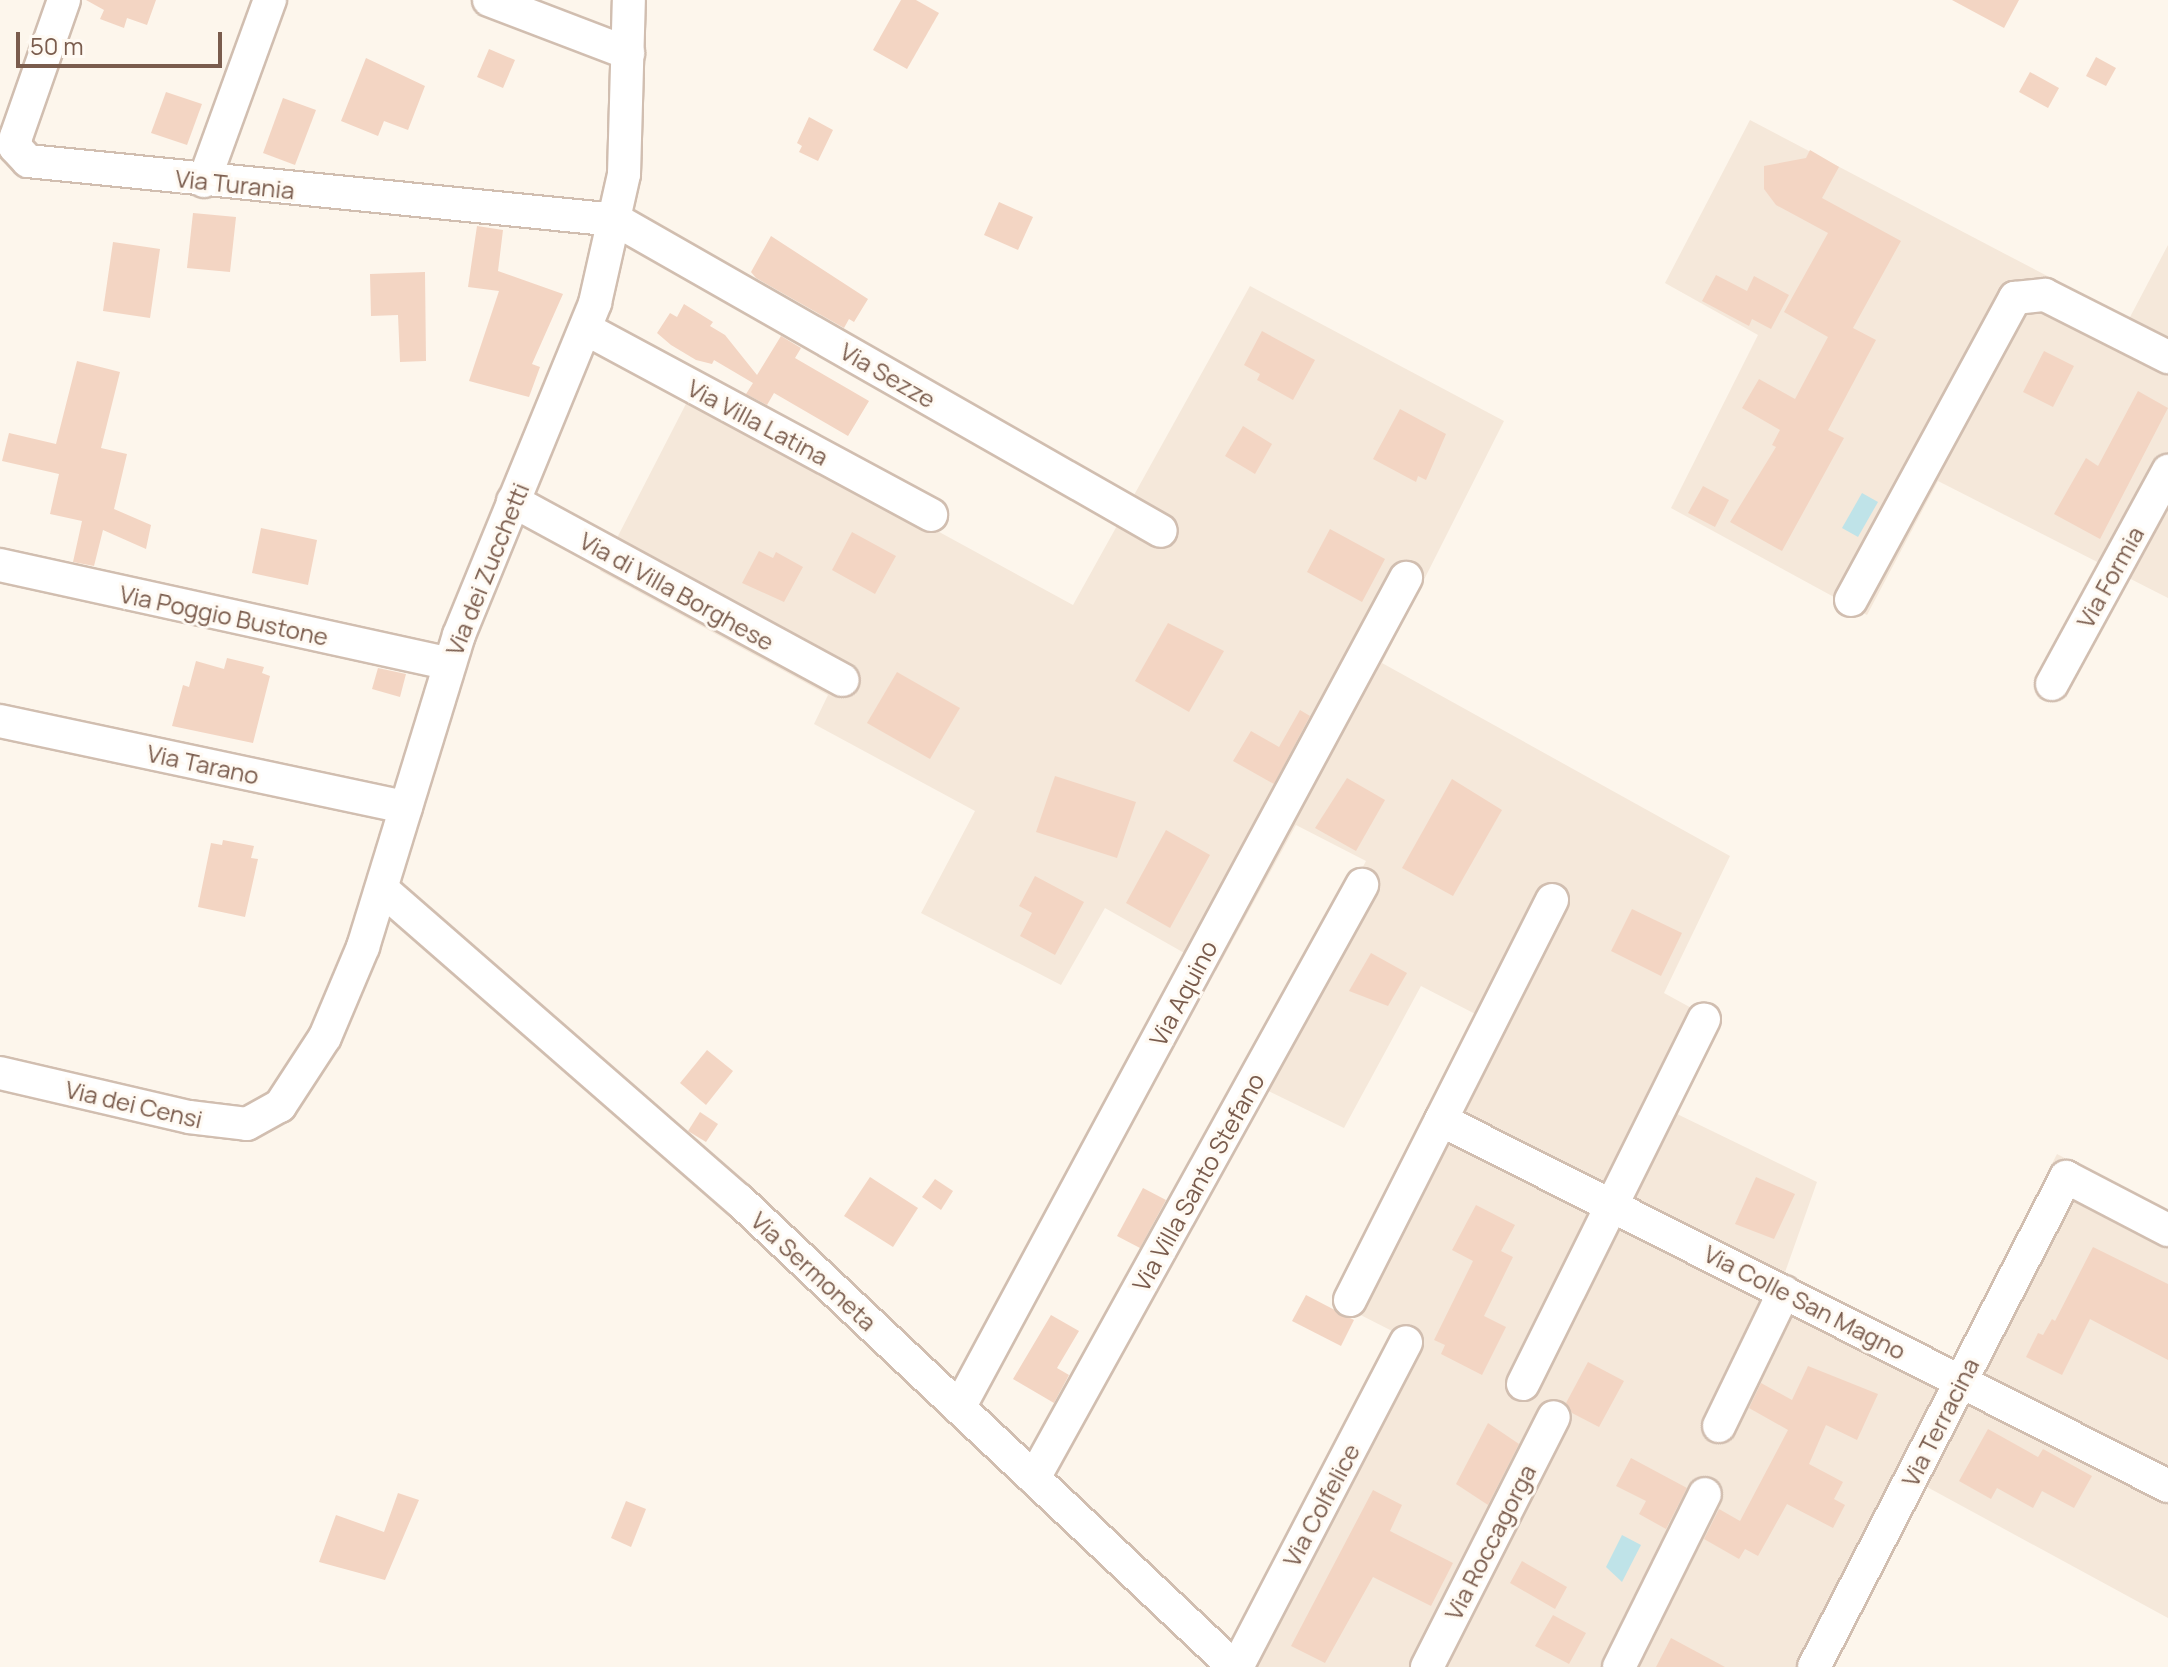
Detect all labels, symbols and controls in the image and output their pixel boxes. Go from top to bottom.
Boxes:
scale bar [20,16,226,66]
text: 50 m [30,29,84,62]
street label: Via Turania [174,163,296,205]
street label: Via Sezze [835,336,941,414]
street label: Via Villa Latina [683,373,833,471]
street label: Via dei Zucchetti [439,479,535,659]
street label: Via Formia [2070,521,2150,633]
street label: Via di Villa Borghese [575,526,779,656]
street label: Via Poggio Bustone [117,579,331,651]
street label: Via Tarano [144,738,262,790]
street label: Via Aquino [1143,935,1223,1051]
street label: Via Villa Santo Stefano [1126,1068,1270,1296]
street label: Via dei Censi [63,1074,205,1134]
street label: Via Sermoneta [745,1206,883,1336]
street label: Via Colle San Magno [1699,1239,1911,1365]
street label: Via Terracina [1895,1353,1985,1491]
street label: Via Colfelice [1277,1439,1365,1571]
street label: Via Roccagorga [1438,1459,1542,1625]

